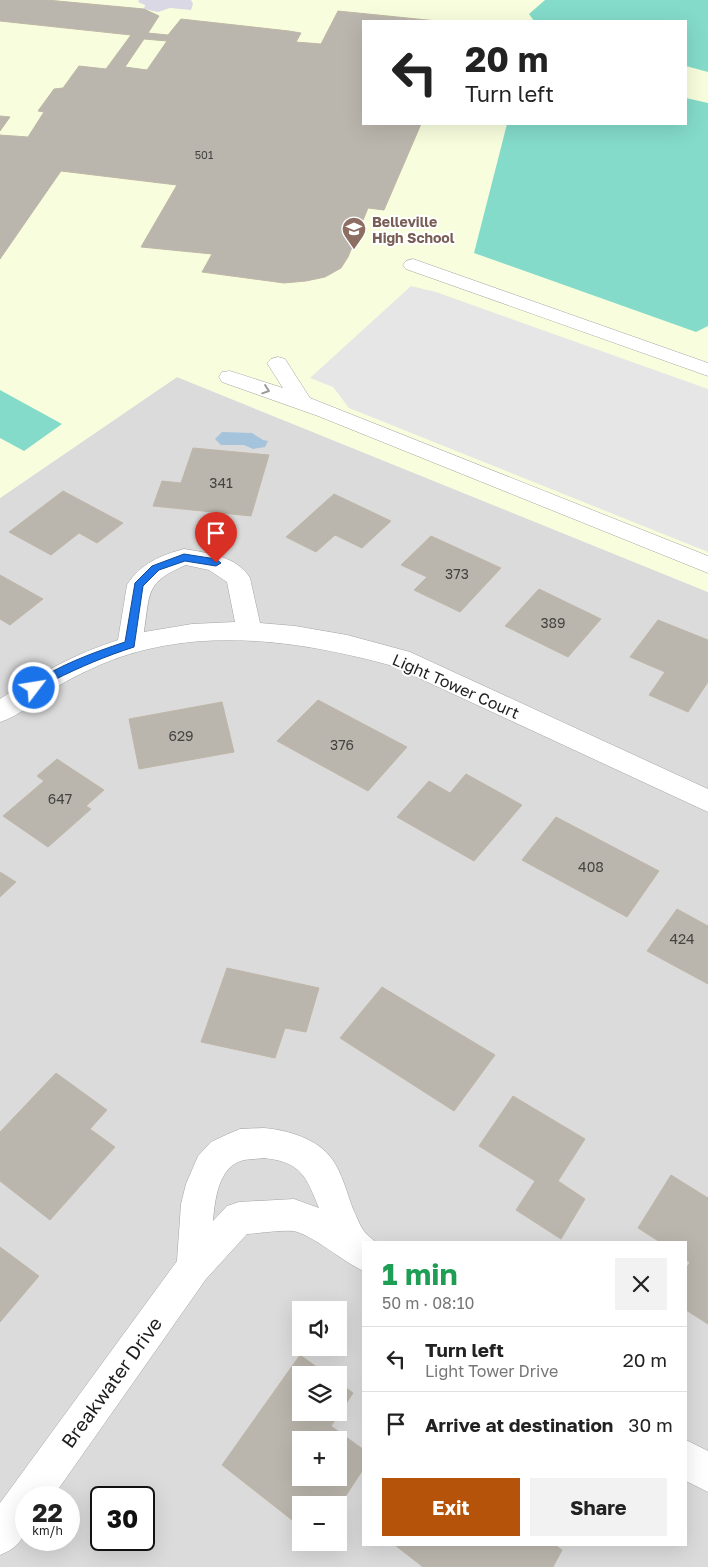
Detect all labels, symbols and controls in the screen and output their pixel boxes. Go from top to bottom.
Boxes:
text: 20 m [465,38,548,80]
icon: left [382,40,447,105]
text: Turn left [465,80,554,107]
house number: 501 [195,148,213,161]
place label: Belleville High School [372,213,455,246]
school or university icon: Belleville High School [341,216,367,250]
one-way arrow [261,384,270,394]
house number: 341 [209,474,233,491]
pin [195,512,237,563]
icon: arrive [202,519,230,547]
house number: 373 [445,565,469,582]
house number: 389 [540,614,566,631]
street label: Light Tower Court [389,649,523,723]
position arrow [7,661,59,713]
house number: 629 [168,727,194,744]
house number: 376 [330,736,354,753]
house number: 647 [48,790,72,807]
house number: 408 [578,858,604,875]
house number: 424 [669,930,695,947]
text: 1 min [382,1256,458,1292]
button: close [615,1258,667,1310]
text: 50 m · 08:10 [382,1293,474,1313]
map controls [292,1301,347,1551]
button: sound [292,1301,347,1356]
street label: Breakwater Drive [56,1312,166,1452]
text: Turn left [425,1338,504,1361]
icon: left [382,1345,410,1373]
text: 20 m [623,1348,667,1371]
text: Light Tower Drive [425,1361,558,1381]
button: layers [292,1366,347,1421]
icon: arrive [382,1410,410,1438]
text: Arrive at destination [425,1413,613,1436]
text: 30 m [628,1413,673,1436]
button: + [292,1431,347,1486]
button: Exit [382,1478,520,1536]
button: Share [530,1478,667,1536]
speed limit sign: 30 [90,1486,155,1551]
button: − [292,1496,347,1551]
text: 22 [32,1497,63,1528]
text: km/h [32,1523,63,1538]

